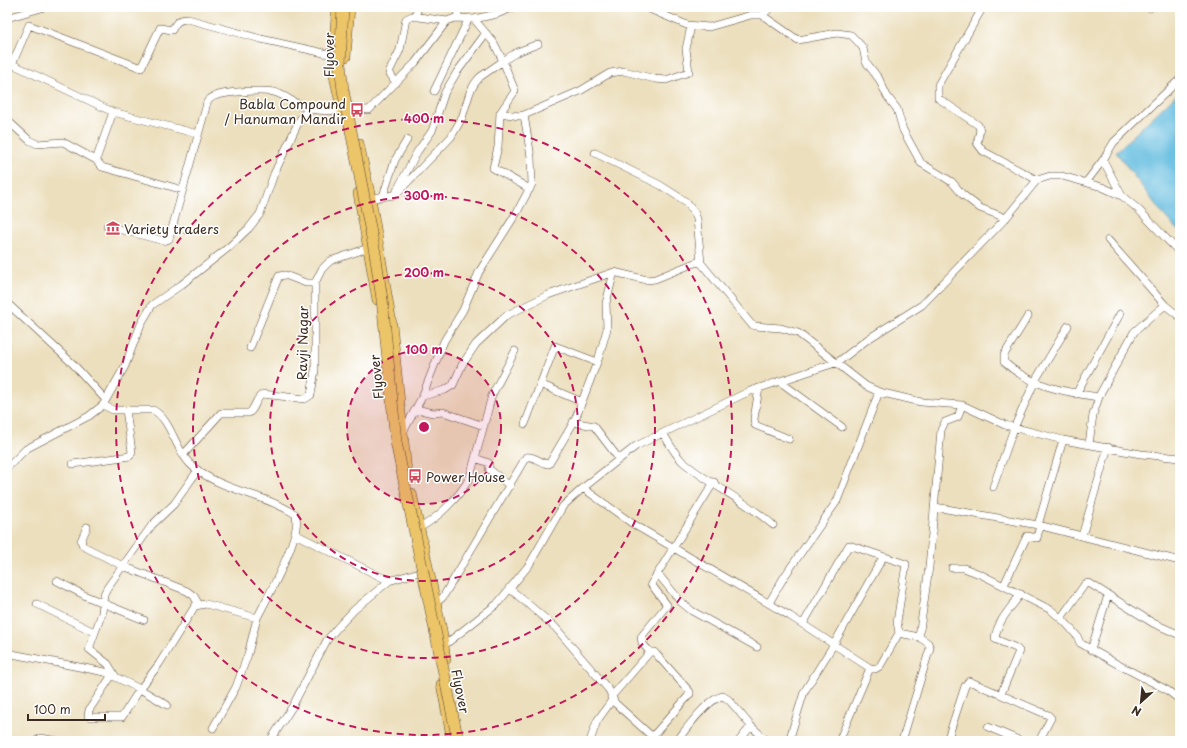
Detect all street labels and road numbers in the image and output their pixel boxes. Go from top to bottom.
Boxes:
street label: Flyover [319,33,338,77]
street label: Ravji Nagar [292,305,312,380]
street label: Flyover [364,354,388,400]
street label: Flyover [447,667,475,715]

